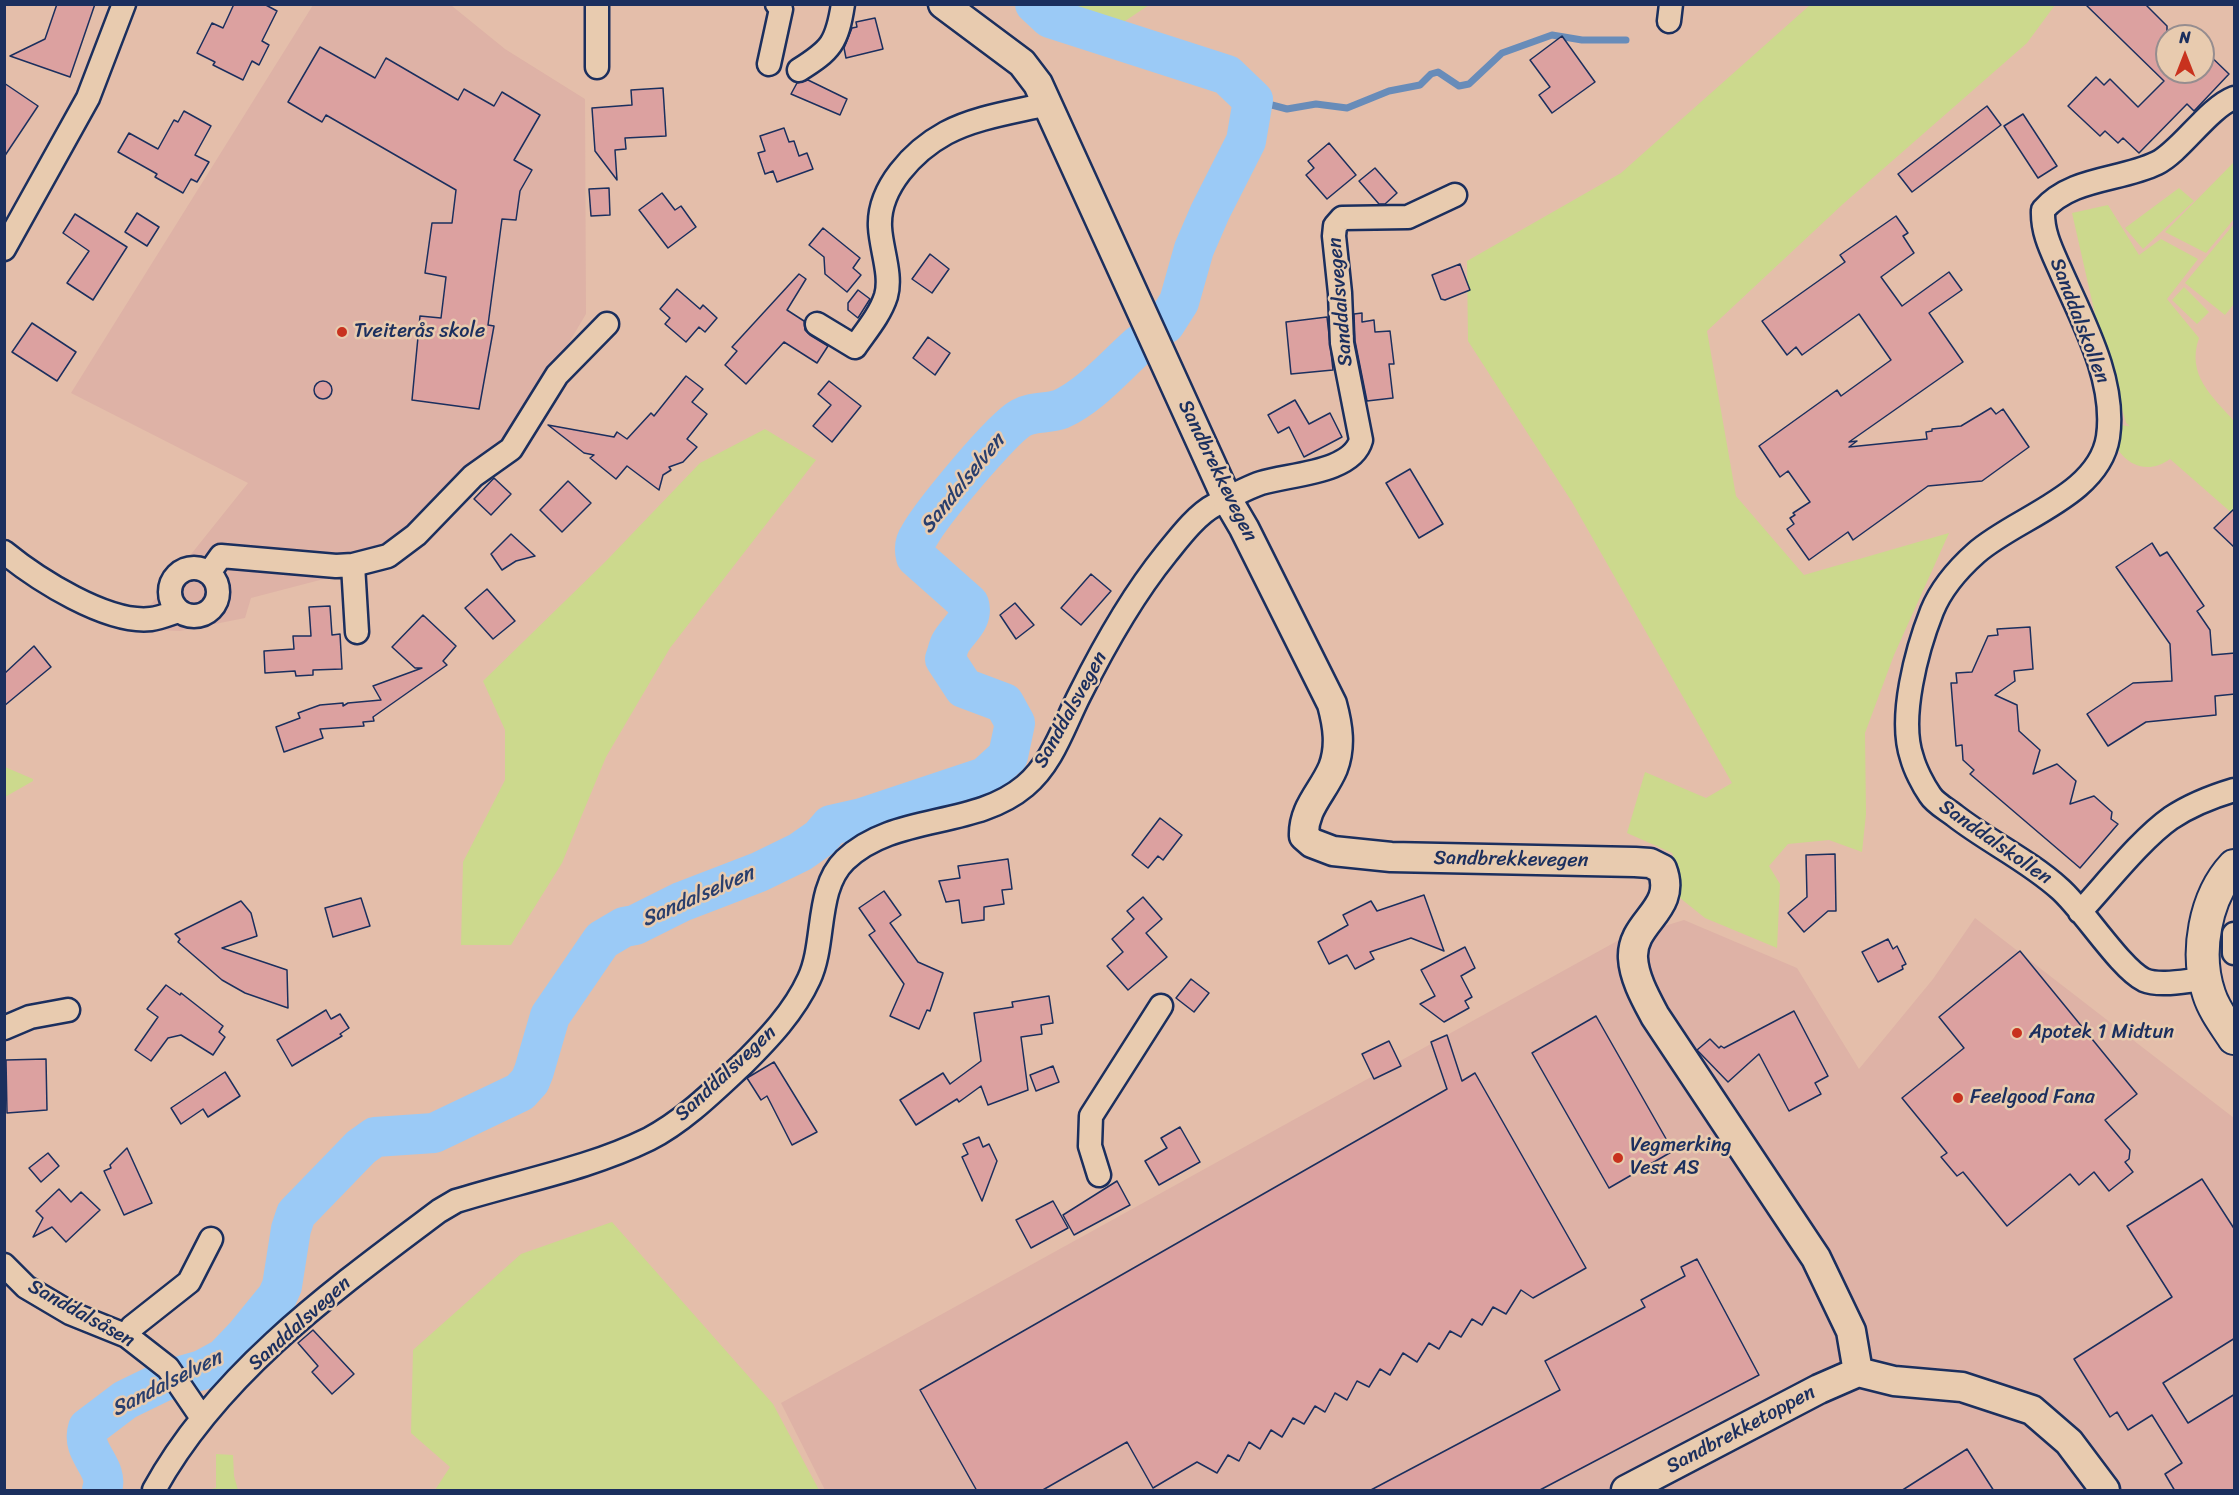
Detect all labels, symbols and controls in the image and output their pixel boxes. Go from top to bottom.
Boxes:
text: N [2179,23,2191,52]
north arrow [2155,24,2215,84]
street label: Sanddalsvegen [1323,236,1359,368]
street label: Sanddalskollen [2044,255,2114,387]
place label: Tveiterås skole [354,320,485,344]
marker: Tveiterås skole [335,325,349,339]
street label: Sandbrekkevegen [1172,396,1262,546]
water label: Sandalselven [915,429,1011,539]
street label: Sanddalsvegen [1029,648,1113,772]
street label: Sanddalskollen [1934,795,2056,891]
street label: Sandbrekkevegen [1433,847,1589,873]
water label: Sandalselven [638,861,758,933]
street label: Sanddalsvegen [670,1021,782,1127]
place label: Apotek 1 Midtun [2029,1021,2174,1045]
marker: Apotek 1 Midtun [2010,1026,2024,1040]
place label: Feelgood Fana [1970,1086,2095,1110]
marker: Feelgood Fana [1951,1091,1965,1105]
place label: Vegmerking Vest AS [1630,1134,1732,1181]
marker: Vegmerking Vest AS [1611,1151,1625,1165]
street label: Sanddalsvegen [244,1272,356,1376]
street label: Sanddalsåsen [24,1275,138,1353]
water label: Sandalselven [108,1345,226,1423]
street label: Sandbrekketoppen [1663,1381,1819,1479]

